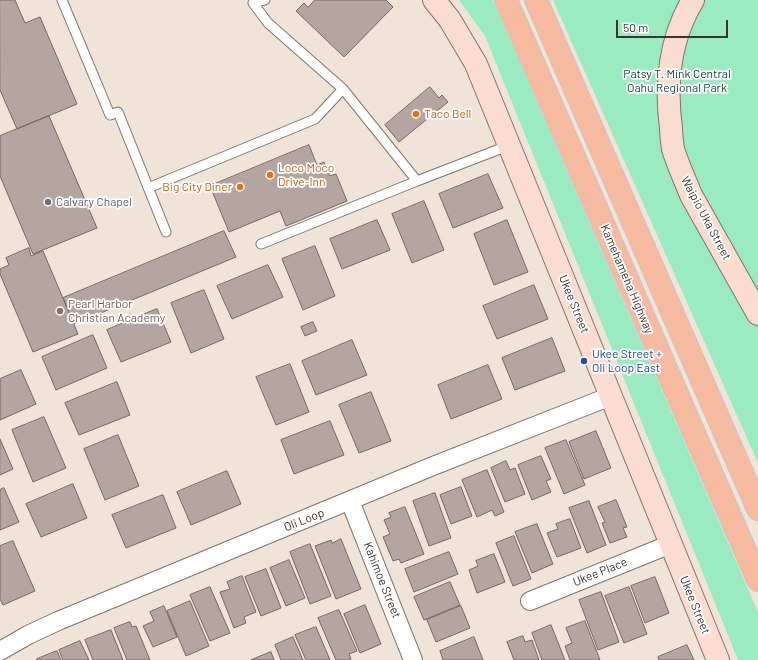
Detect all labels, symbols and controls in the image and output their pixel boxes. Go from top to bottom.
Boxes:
scale bar [618,12,730,38]
text: 50 m [623,20,648,34]
park label: Patsy T. Mink Central Oahu Regional Park [623,67,731,95]
place label: Taco Bell [424,107,471,121]
marker: Taco Bell [411,109,421,119]
place label: Loco Moco Drive-Inn [278,161,334,189]
marker: Loco Moco Drive-Inn [265,170,275,180]
street label: Waipio Uka Street [678,174,734,262]
place label: Big City Diner [162,180,232,194]
marker: Big City Diner [235,182,245,192]
place label: Calvary Chapel [56,195,132,209]
marker: Calvary Chapel [43,197,53,207]
street label: Kamehameha Highway [597,222,657,336]
street label: Ukee Street [556,273,592,335]
place label: Pearl Harbor Christian Academy [68,297,165,325]
marker: Pearl Harbor Christian Academy [55,306,65,316]
place label: Ukee Street + Oli Loop East [592,347,662,375]
marker: Ukee Street + Oli Loop East [579,356,589,366]
street label: Oli Loop [282,505,326,535]
street label: Kahimoe Street [360,540,404,620]
street label: Ukee Place [571,555,629,589]
street label: Ukee Street [677,574,713,636]

